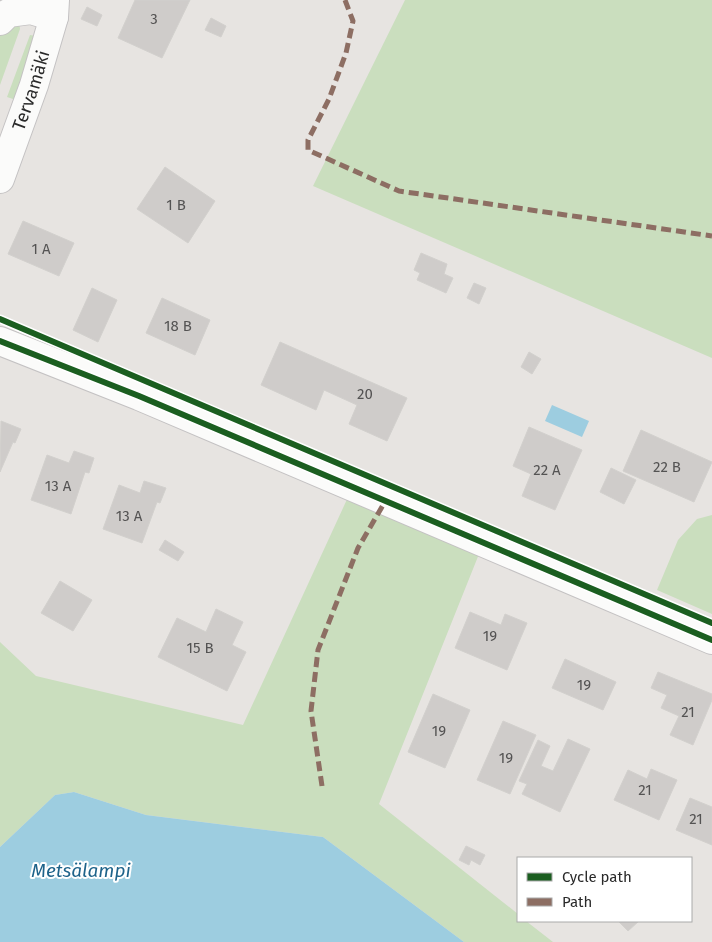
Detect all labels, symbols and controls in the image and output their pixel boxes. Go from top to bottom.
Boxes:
house number: 3 [150,10,158,28]
street label: Tervamäki [8,48,55,133]
house number: 1 B [166,196,186,214]
house number: 1 A [31,240,51,258]
house number: 18 B [164,317,192,335]
house number: 20 [357,385,373,403]
house number: 22 B [653,458,681,476]
house number: 22 A [533,461,561,479]
house number: 13 A [45,477,72,495]
house number: 13 A [116,507,143,525]
house number: 19 [483,627,497,645]
house number: 15 B [186,639,214,657]
house number: 19 [577,676,591,694]
house number: 21 [681,703,695,721]
house number: 19 [432,722,446,740]
house number: 19 [499,749,513,767]
house number: 21 [638,781,652,799]
house number: 21 [689,810,703,828]
legend [517,857,692,922]
water label: Metsälampi [31,859,131,882]
text: Cycle path [562,868,632,886]
text: Path [562,893,592,911]

